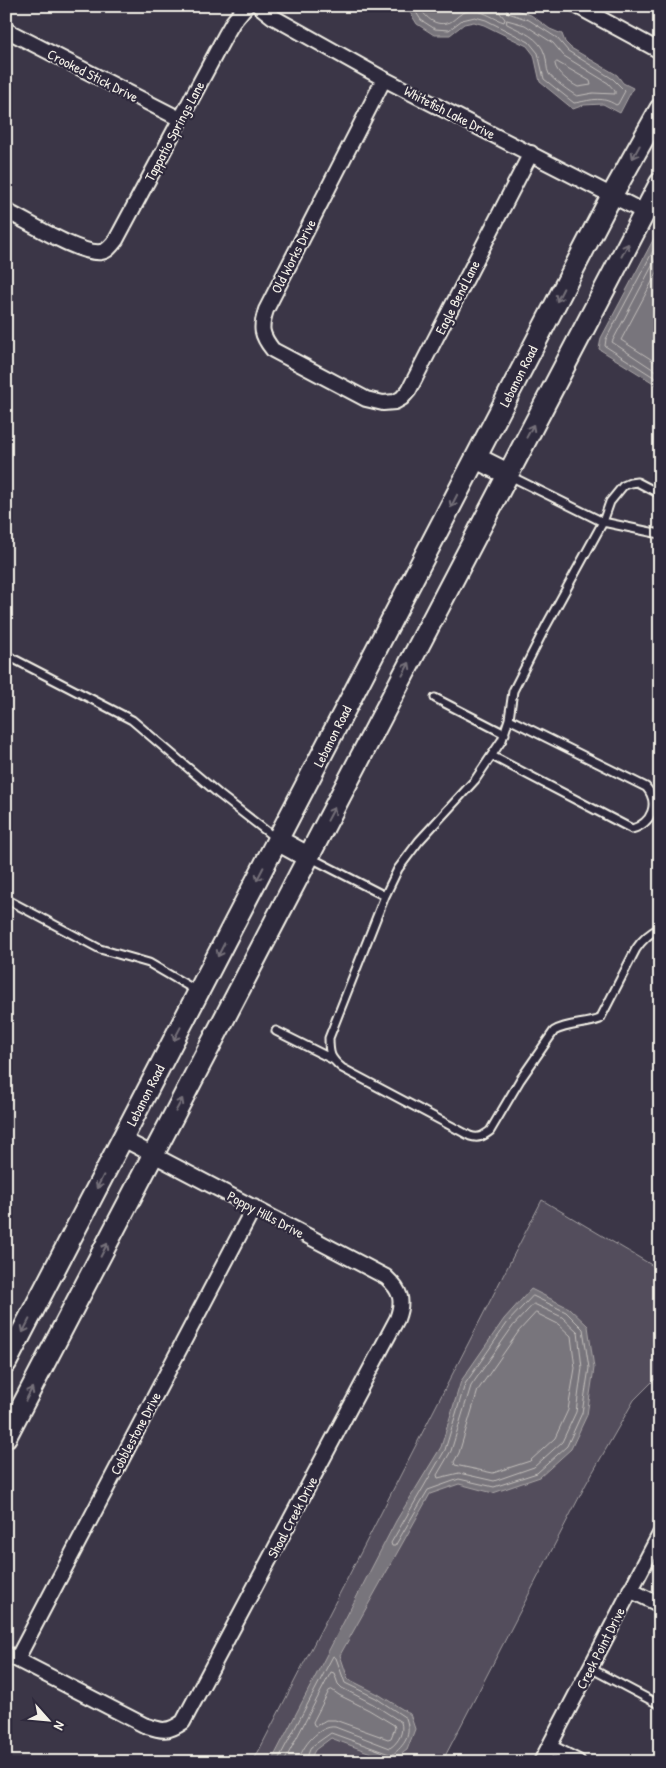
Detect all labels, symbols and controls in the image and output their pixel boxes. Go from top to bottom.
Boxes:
street label: Crooked Stick Drive [44,44,142,106]
street label: Tappatio Springs Lane [140,77,210,185]
street label: Whitefish Lake Drive [401,81,499,143]
one-way arrow [631,144,641,159]
street label: Old Works Drive [266,215,320,296]
one-way arrow [621,243,630,258]
street label: Eagle Bend Lane [430,256,485,338]
one-way arrow [555,288,565,303]
street label: Lebanon Road [494,342,542,410]
one-way arrow [526,424,535,439]
one-way arrow [449,493,458,508]
one-way arrow [401,662,411,677]
street label: Lebanon Road [308,702,356,770]
one-way arrow [326,806,336,821]
one-way arrow [255,866,264,881]
one-way arrow [216,942,226,957]
one-way arrow [172,1026,181,1041]
street label: Lebanon Road [121,1061,169,1129]
one-way arrow [174,1098,184,1113]
one-way arrow [95,1174,104,1189]
street label: Poppy Hills Drive [224,1186,308,1243]
one-way arrow [99,1242,109,1257]
one-way arrow [21,1318,30,1333]
one-way arrow [25,1387,34,1402]
street label: Cobblestone Drive [105,1388,165,1478]
street label: Shoal Creek Drive [262,1472,322,1561]
street label: Creek Point Drive [571,1603,629,1692]
north arrow [22,1696,72,1746]
text: N [50,1718,70,1734]

